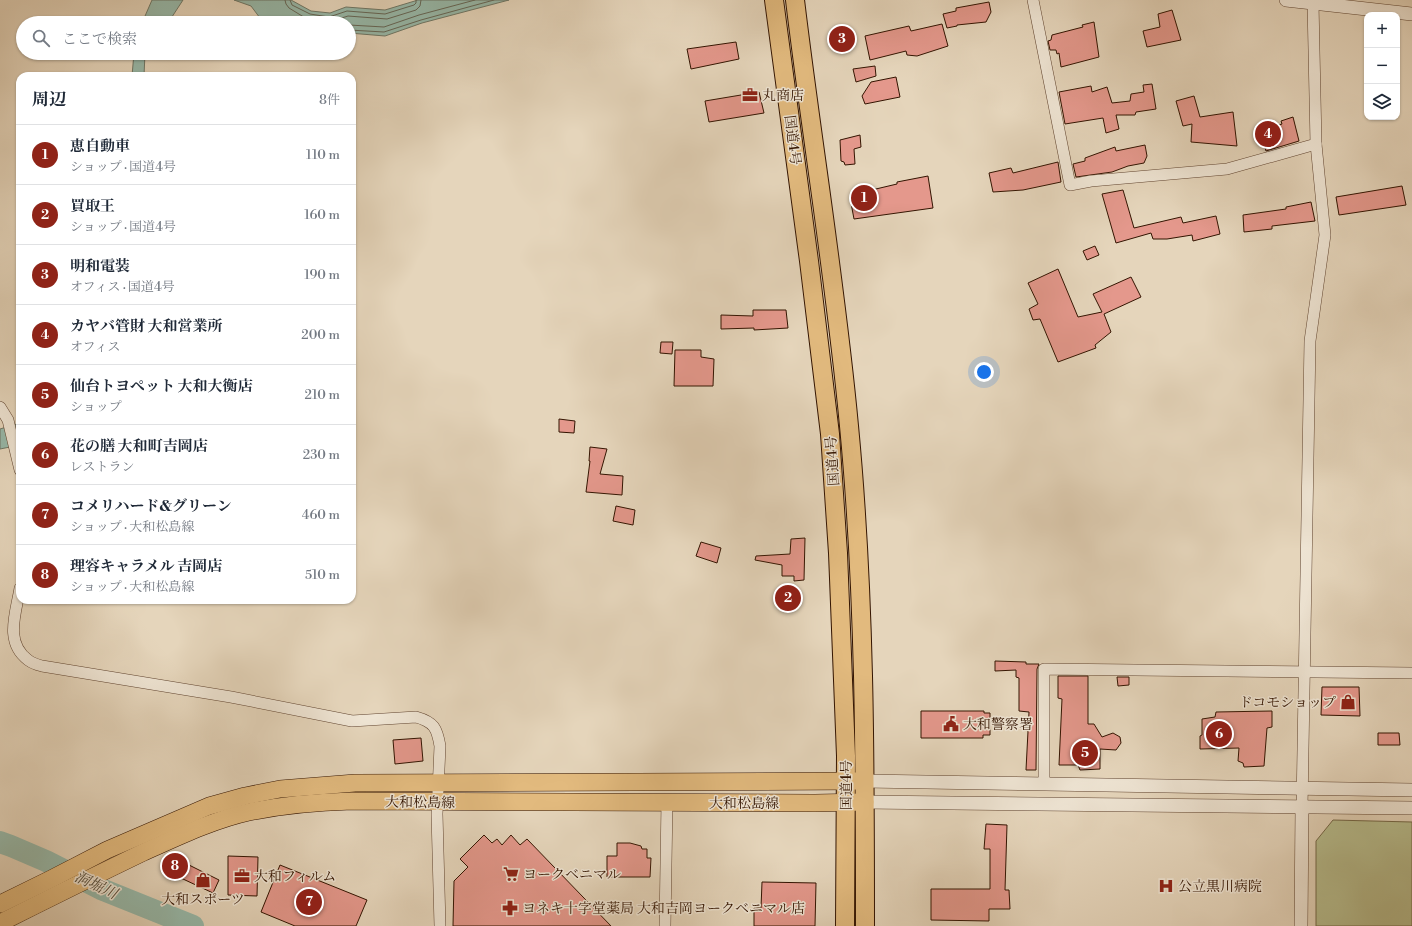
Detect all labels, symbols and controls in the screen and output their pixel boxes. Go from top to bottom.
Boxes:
map controls [1364,12,1400,120]
button: + [1364,12,1400,48]
search box [16,16,356,60]
pin: 3 [829,24,855,54]
icon: search [30,27,52,49]
text: ここで検索 [62,30,137,49]
button: − [1364,48,1400,84]
button: layers [1364,84,1400,120]
office icon: 丸商店 [741,86,759,104]
place label: 丸商店 [762,87,804,105]
text: 周辺 [32,89,66,111]
text: 8件 [319,92,340,108]
street label: 国道4号 [780,114,804,166]
pin: 4 [1255,119,1281,149]
text: 恵自動車 [70,137,130,156]
text: 1 [42,147,48,163]
text: 110 m [306,147,340,163]
text: ショップ · 国道4号 [70,159,176,175]
pin: 1 [851,183,877,213]
text: 買取王 [70,197,115,216]
text: 2 [41,207,49,223]
text: 160 m [304,207,340,223]
text: ショップ · 国道4号 [70,219,176,235]
text: 明和電装 [70,257,130,276]
text: 3 [41,267,49,283]
text: 190 m [304,267,340,283]
text: オフィス · 国道4号 [70,279,175,295]
text: カヤバ管財 大和営業所 [70,317,222,336]
text: 4 [41,327,49,343]
text: 200 m [301,327,340,343]
text: オフィス [70,339,121,355]
your location [974,362,994,382]
text: 仙台トヨペット 大和大衡店 [70,377,252,396]
text: 5 [41,387,49,403]
text: 210 m [305,387,340,403]
text: ショップ [70,399,122,415]
street label: 国道4号 [822,435,844,487]
text: 花の膳 大和町吉岡店 [70,437,207,456]
text: 6 [41,447,49,463]
text: 230 m [303,447,340,463]
text: レストラン [70,459,135,475]
text: コメリハード&グリーン [70,497,232,516]
text: 7 [41,507,49,523]
text: 460 m [302,507,340,523]
text: ショップ · 大和松島線 [70,519,194,535]
text: 理容キャラメル 吉岡店 [70,557,222,576]
text: 8 [41,567,49,583]
text: 510 m [305,567,340,583]
text: ショップ · 大和松島線 [70,579,194,595]
pin: 2 [775,583,801,613]
shop icon: ドコモショップ [1339,693,1357,711]
place label: ドコモショップ [1239,694,1336,712]
public building icon: 大和警察署 [942,715,960,733]
place label: 大和警察署 [963,716,1033,734]
pin: 6 [1206,719,1232,749]
pin: 5 [1072,738,1098,768]
street label: 国道4号 [838,760,856,810]
street label: 大和松島線 [385,793,455,813]
street label: 大和松島線 [709,795,779,813]
pin: 8 [162,851,188,881]
supermarket icon: ヨークベニマル [502,865,520,883]
place label: ヨークベニマル [523,866,621,884]
water label: 洞堀川 [71,867,122,904]
office icon: 大和フィルム [233,867,251,885]
place label: 大和フィルム [254,868,336,886]
shop icon: 大和スポーツ [194,871,212,889]
hospital icon: 公立黒川病院 [1157,877,1175,895]
place label: 公立黒川病院 [1178,878,1262,896]
pin: 7 [296,887,322,917]
place label: 大和スポーツ [161,891,245,909]
pharmacy icon: ヨネキ十字堂薬局 大和吉岡ヨークベニマル店 [501,899,519,917]
place label: ヨネキ十字堂薬局 大和吉岡ヨークベニマル店 [522,900,805,918]

